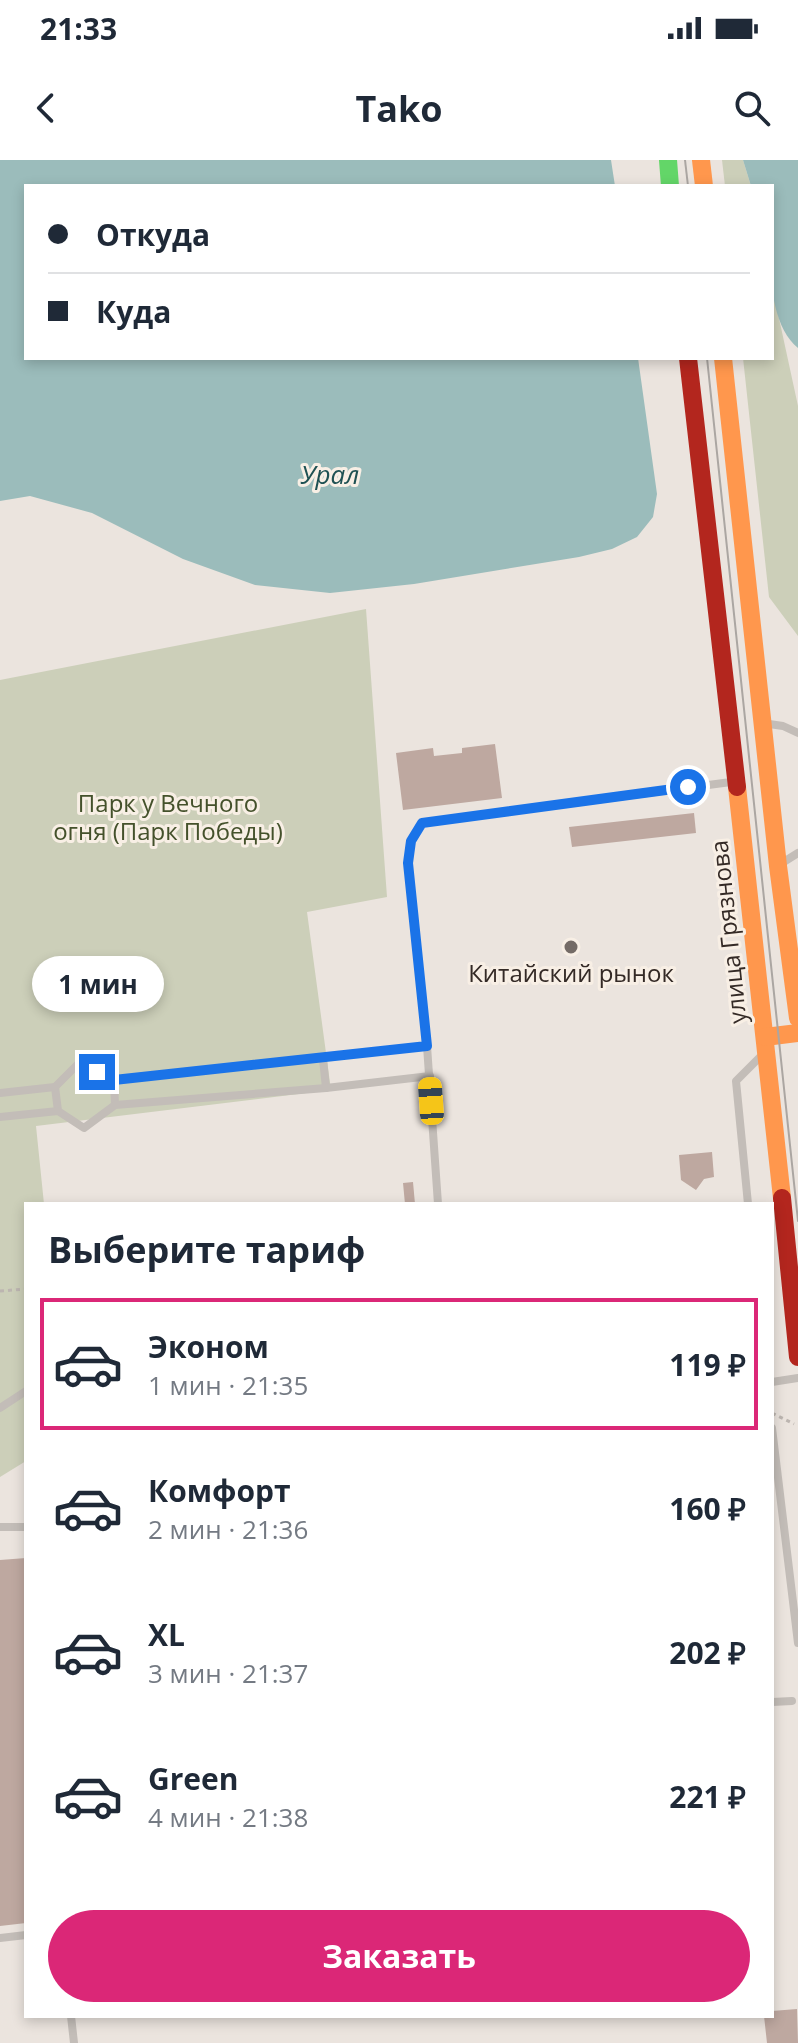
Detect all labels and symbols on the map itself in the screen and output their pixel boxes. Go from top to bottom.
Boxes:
water label: Урал [300,456,359,492]
route start [670,769,706,805]
park label: Парк у Вечного огня (Парк Победы) [53,786,283,847]
street label: улица Грязнова [701,839,754,1026]
marker: Китайский рынок [562,938,580,956]
callout: 1 мин [31,956,163,1012]
place label: Китайский рынок [468,956,674,989]
route end [79,1054,115,1090]
car [417,1076,445,1126]

